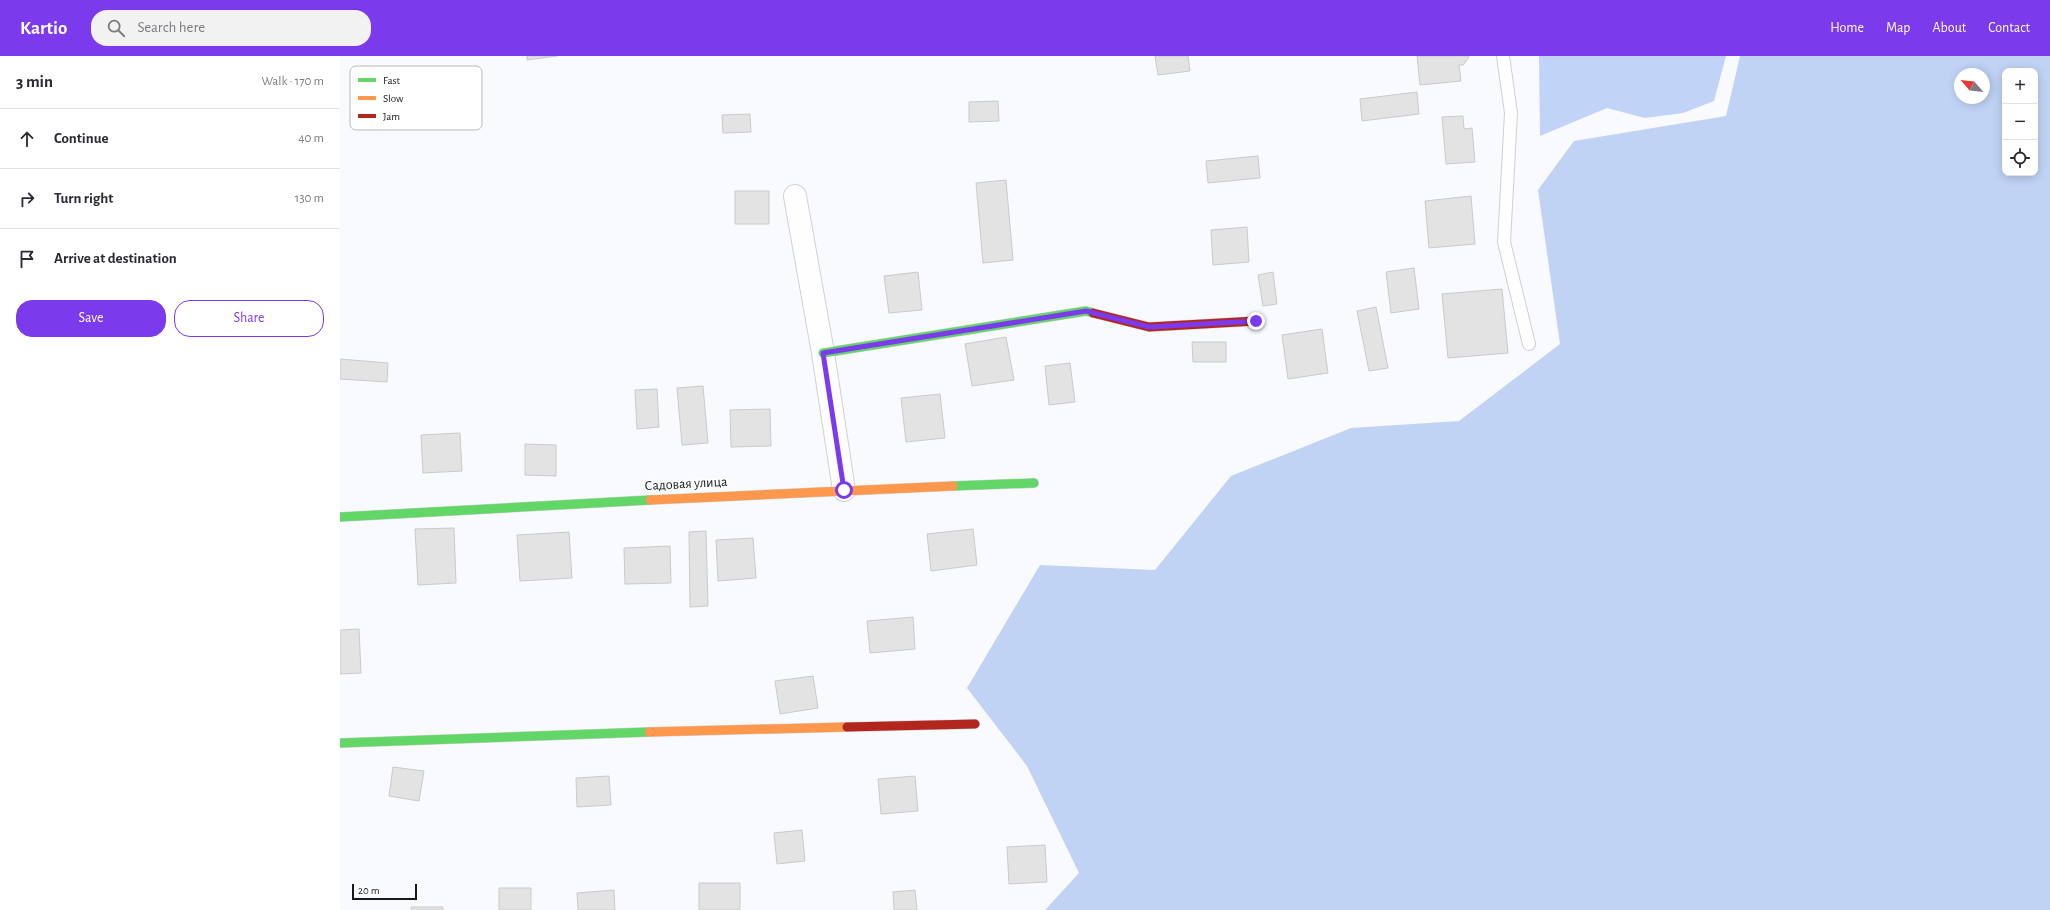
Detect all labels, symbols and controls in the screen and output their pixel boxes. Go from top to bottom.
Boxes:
search box [91,10,371,46]
icon: search [105,17,127,39]
text: Kartio [20,19,67,38]
text: Search here [137,20,205,35]
text: Home [1830,21,1864,35]
text: Map [1886,21,1910,35]
text: About [1932,21,1966,35]
text: Contact [1988,21,2030,35]
legend [350,66,482,130]
north arrow [1954,68,1990,104]
map controls [2002,68,2038,176]
button: + [2002,68,2038,104]
text: 3 min [16,73,53,90]
text: Walk · 170 m [261,75,324,88]
text: Fast [383,75,401,86]
text: Slow [383,93,404,104]
button: − [2002,104,2038,140]
text: Jam [383,111,400,122]
icon: ahead [16,128,38,150]
text: Continue [54,131,109,146]
text: 40 m [298,132,324,145]
button: locate [2002,140,2038,176]
icon: right [16,188,38,210]
text: Turn right [54,191,113,206]
text: 130 m [295,192,324,205]
icon: arrive [16,248,38,270]
text: Arrive at destination [54,251,177,266]
button: Save [16,300,166,337]
button: Share [174,300,324,337]
route end [1247,312,1265,330]
street label: Садовая улица [644,475,728,493]
route start [835,481,853,499]
scale bar [352,882,417,901]
text: 20 m [358,885,379,896]

